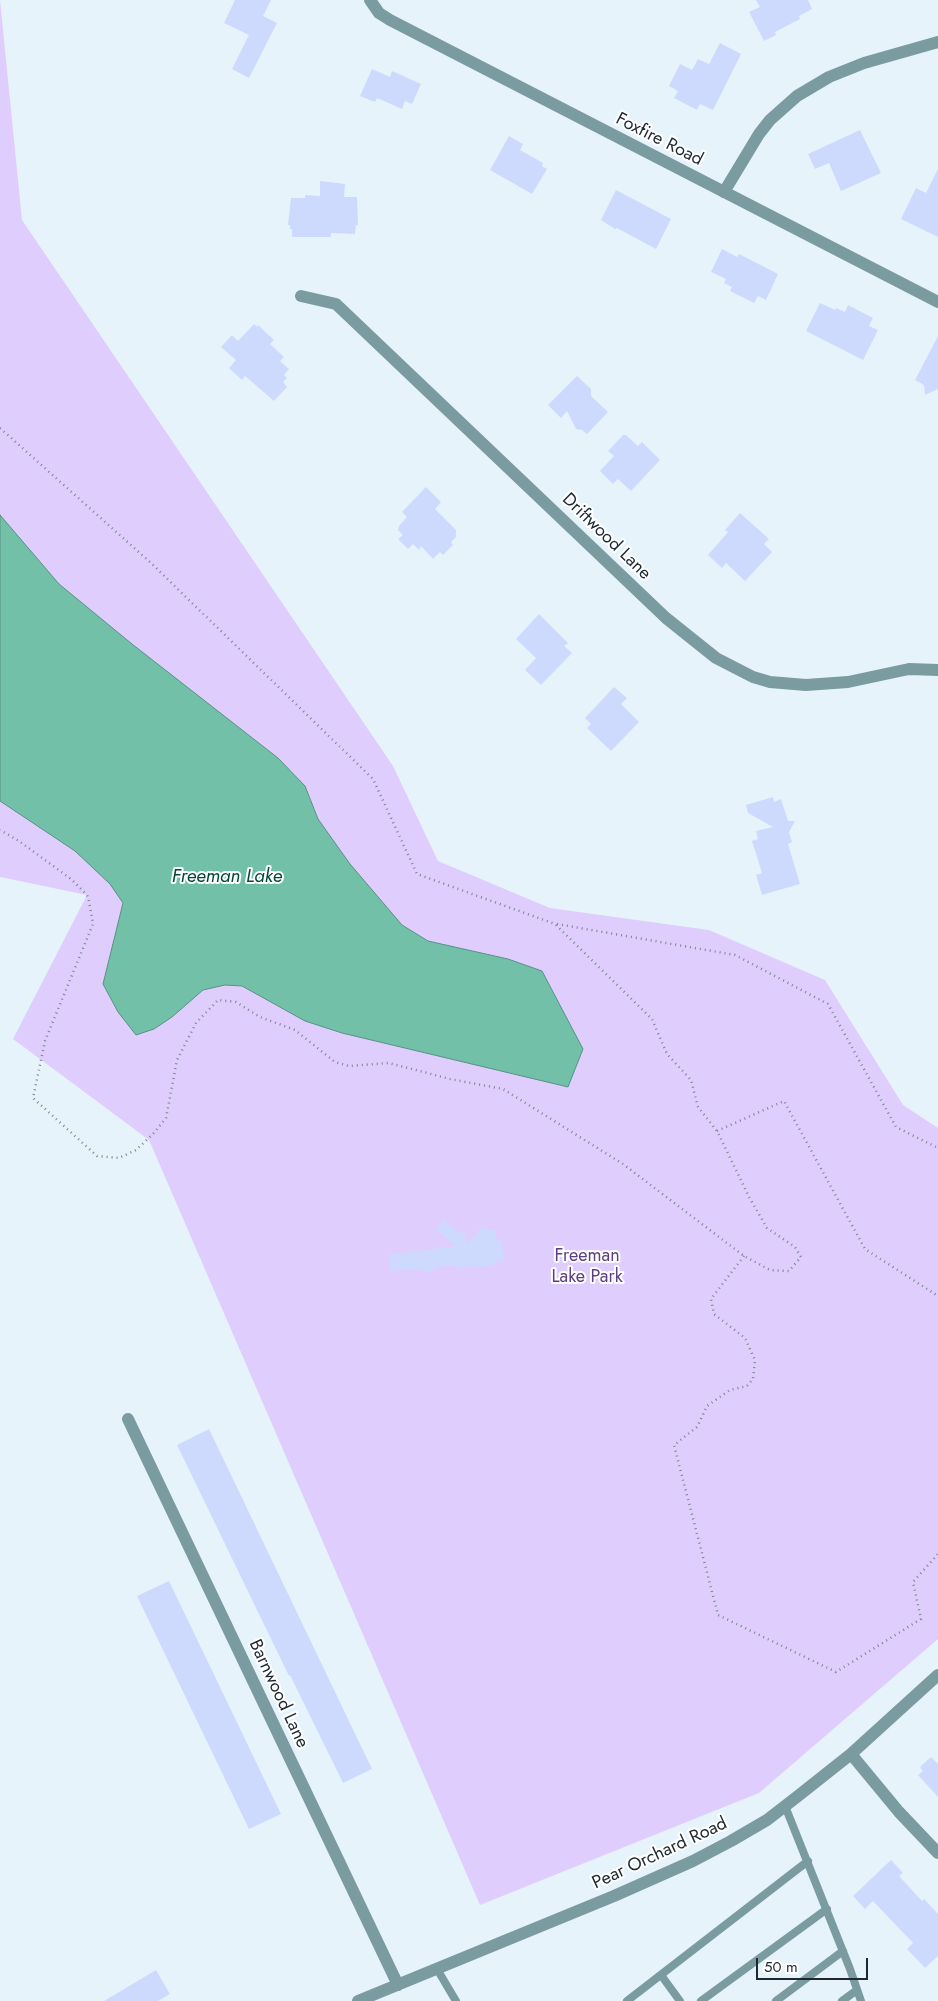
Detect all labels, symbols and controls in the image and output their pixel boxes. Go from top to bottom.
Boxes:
street label: Foxfire Road [612,109,706,171]
street label: Driftwood Lane [557,489,655,585]
water label: Freeman Lake [172,866,282,888]
park label: Freeman Lake Park [551,1246,623,1288]
street label: Barnwood Lane [243,1636,313,1752]
street label: Pear Orchard Road [589,1813,731,1895]
scale bar [758,1948,870,1980]
text: 50 m [764,1956,798,1978]

